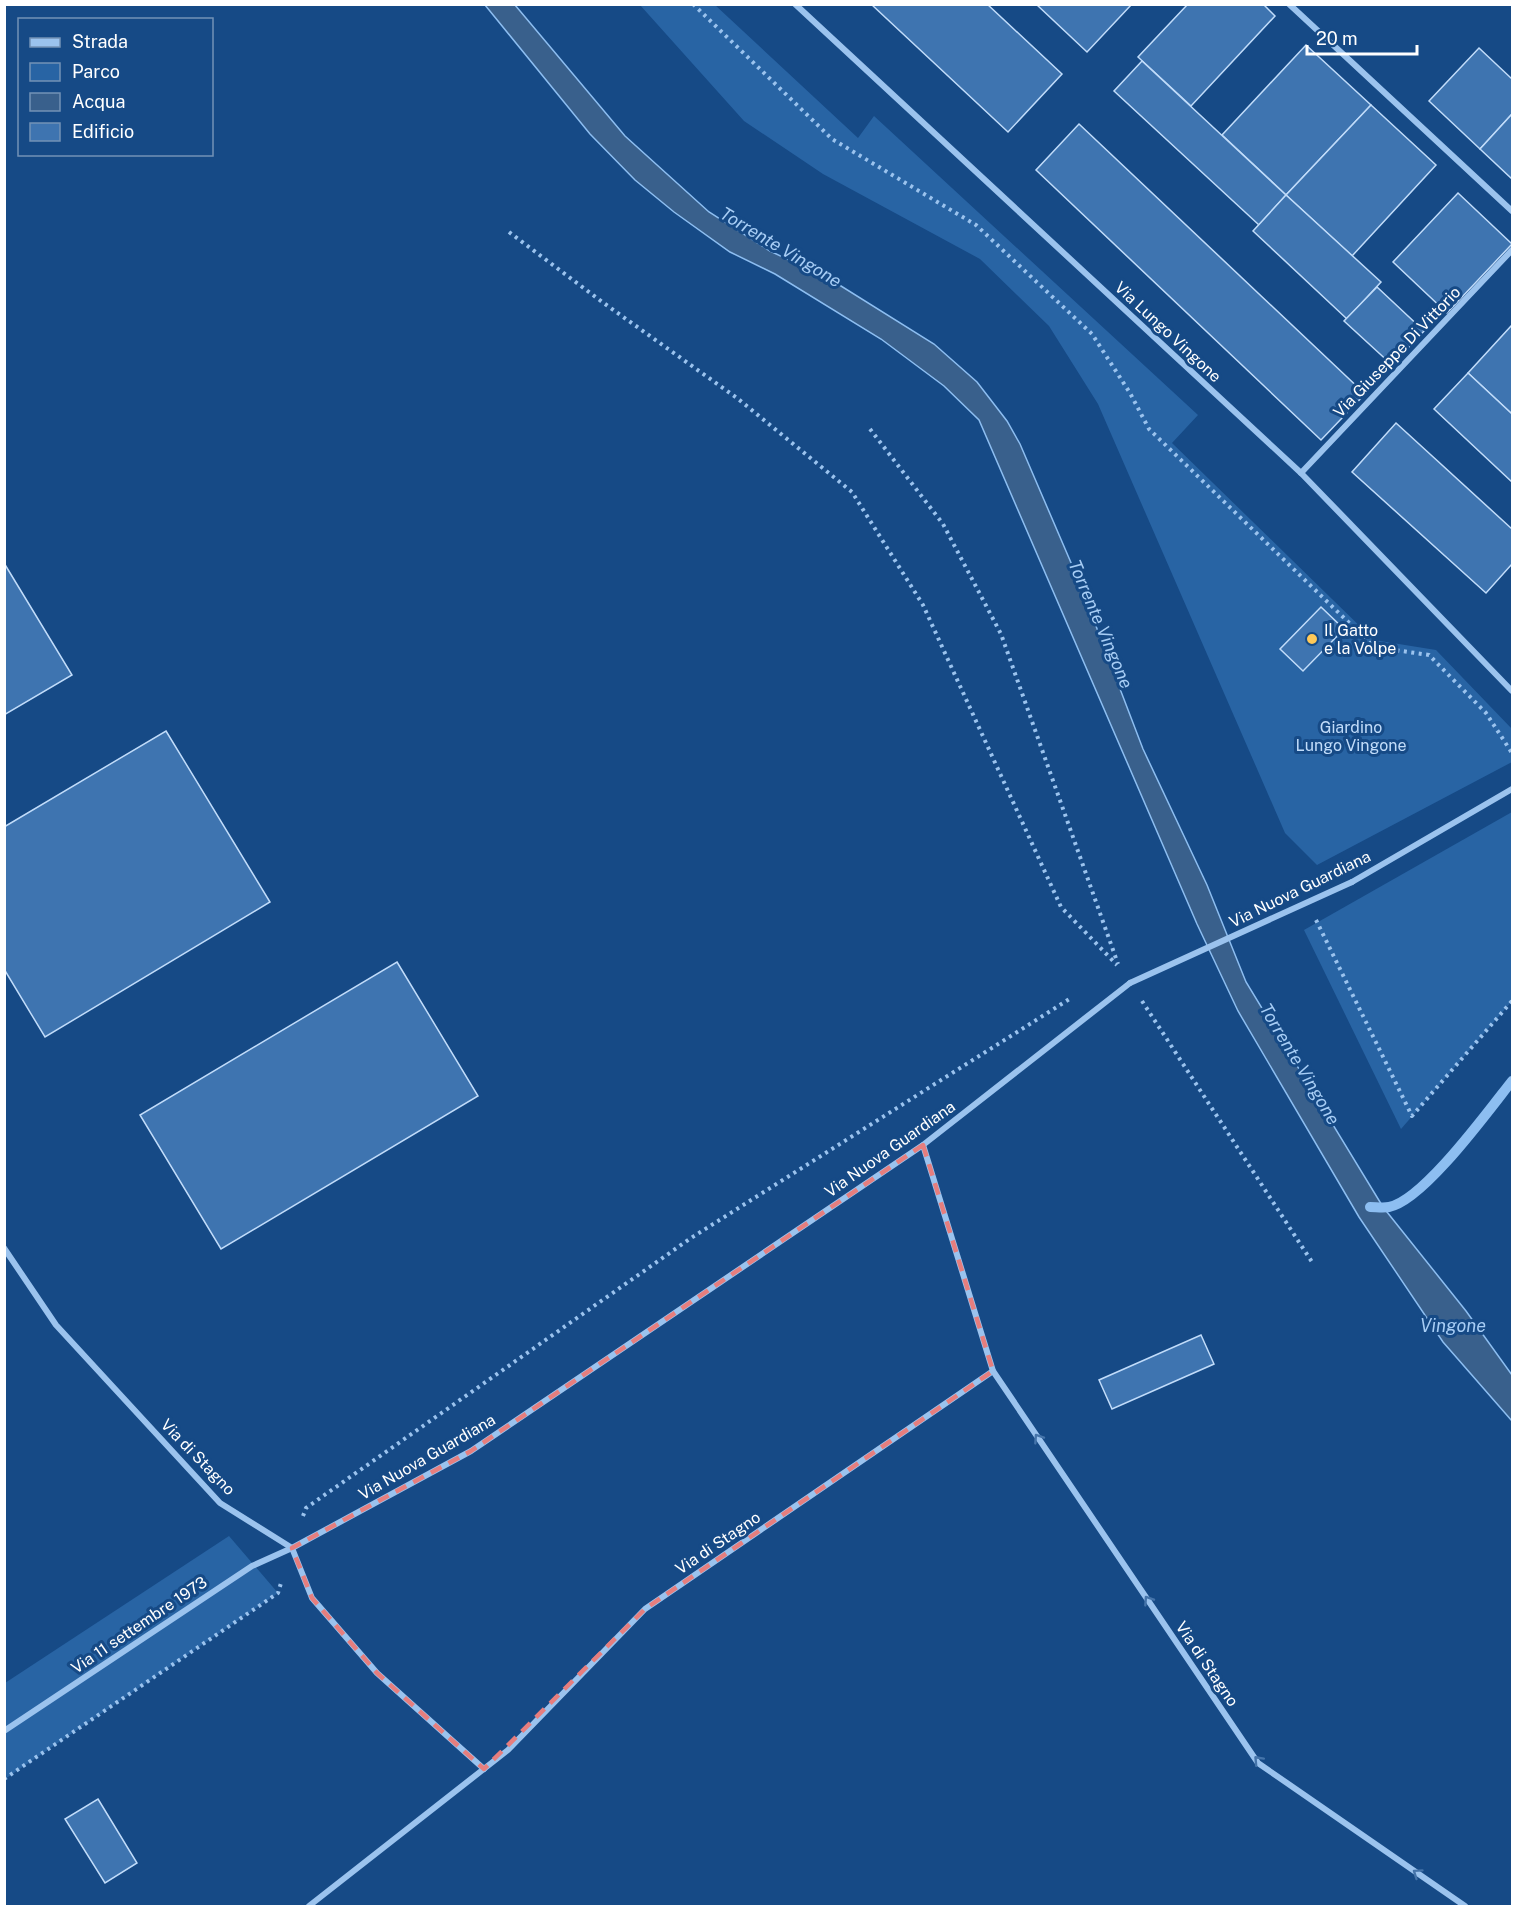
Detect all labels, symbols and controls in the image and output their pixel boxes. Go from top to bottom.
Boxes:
legend [18,18,213,156]
scale bar [1307,18,1416,56]
text: 20 m [1316,28,1358,49]
text: Strada [72,31,128,52]
text: Parco [72,61,120,82]
text: Acqua [72,91,125,112]
text: Edificio [72,121,134,142]
water label: Torrente Vingone [717,203,846,292]
street label: Via Lungo Vingone [1111,278,1225,386]
street label: Via Giuseppe Di Vittorio [1330,283,1464,421]
water label: Torrente Vingone [1064,556,1138,692]
place label: Il Gatto e la Volpe [1324,621,1396,658]
marker: Il Gatto e la Volpe [1305,632,1319,646]
park label: Giardino Lungo Vingone [1295,718,1407,755]
street label: Via Nuova Guardiana [1226,847,1374,931]
water label: Torrente Vingone [1256,1000,1345,1129]
street label: Via Nuova Guardiana [821,1097,959,1201]
water label: Vingone [1420,1315,1486,1336]
street label: Via Nuova Guardiana [355,1410,499,1504]
street label: Via di Stagno [157,1415,239,1499]
one-way arrow [1034,1434,1045,1445]
street label: Via di Stagno [672,1508,764,1578]
street label: Via 11 settembre 1973 [68,1572,210,1678]
one-way arrow [1144,1595,1155,1606]
street label: Via di Stagno [1172,1618,1242,1710]
one-way arrow [1254,1757,1265,1767]
one-way arrow [1412,1869,1423,1880]

